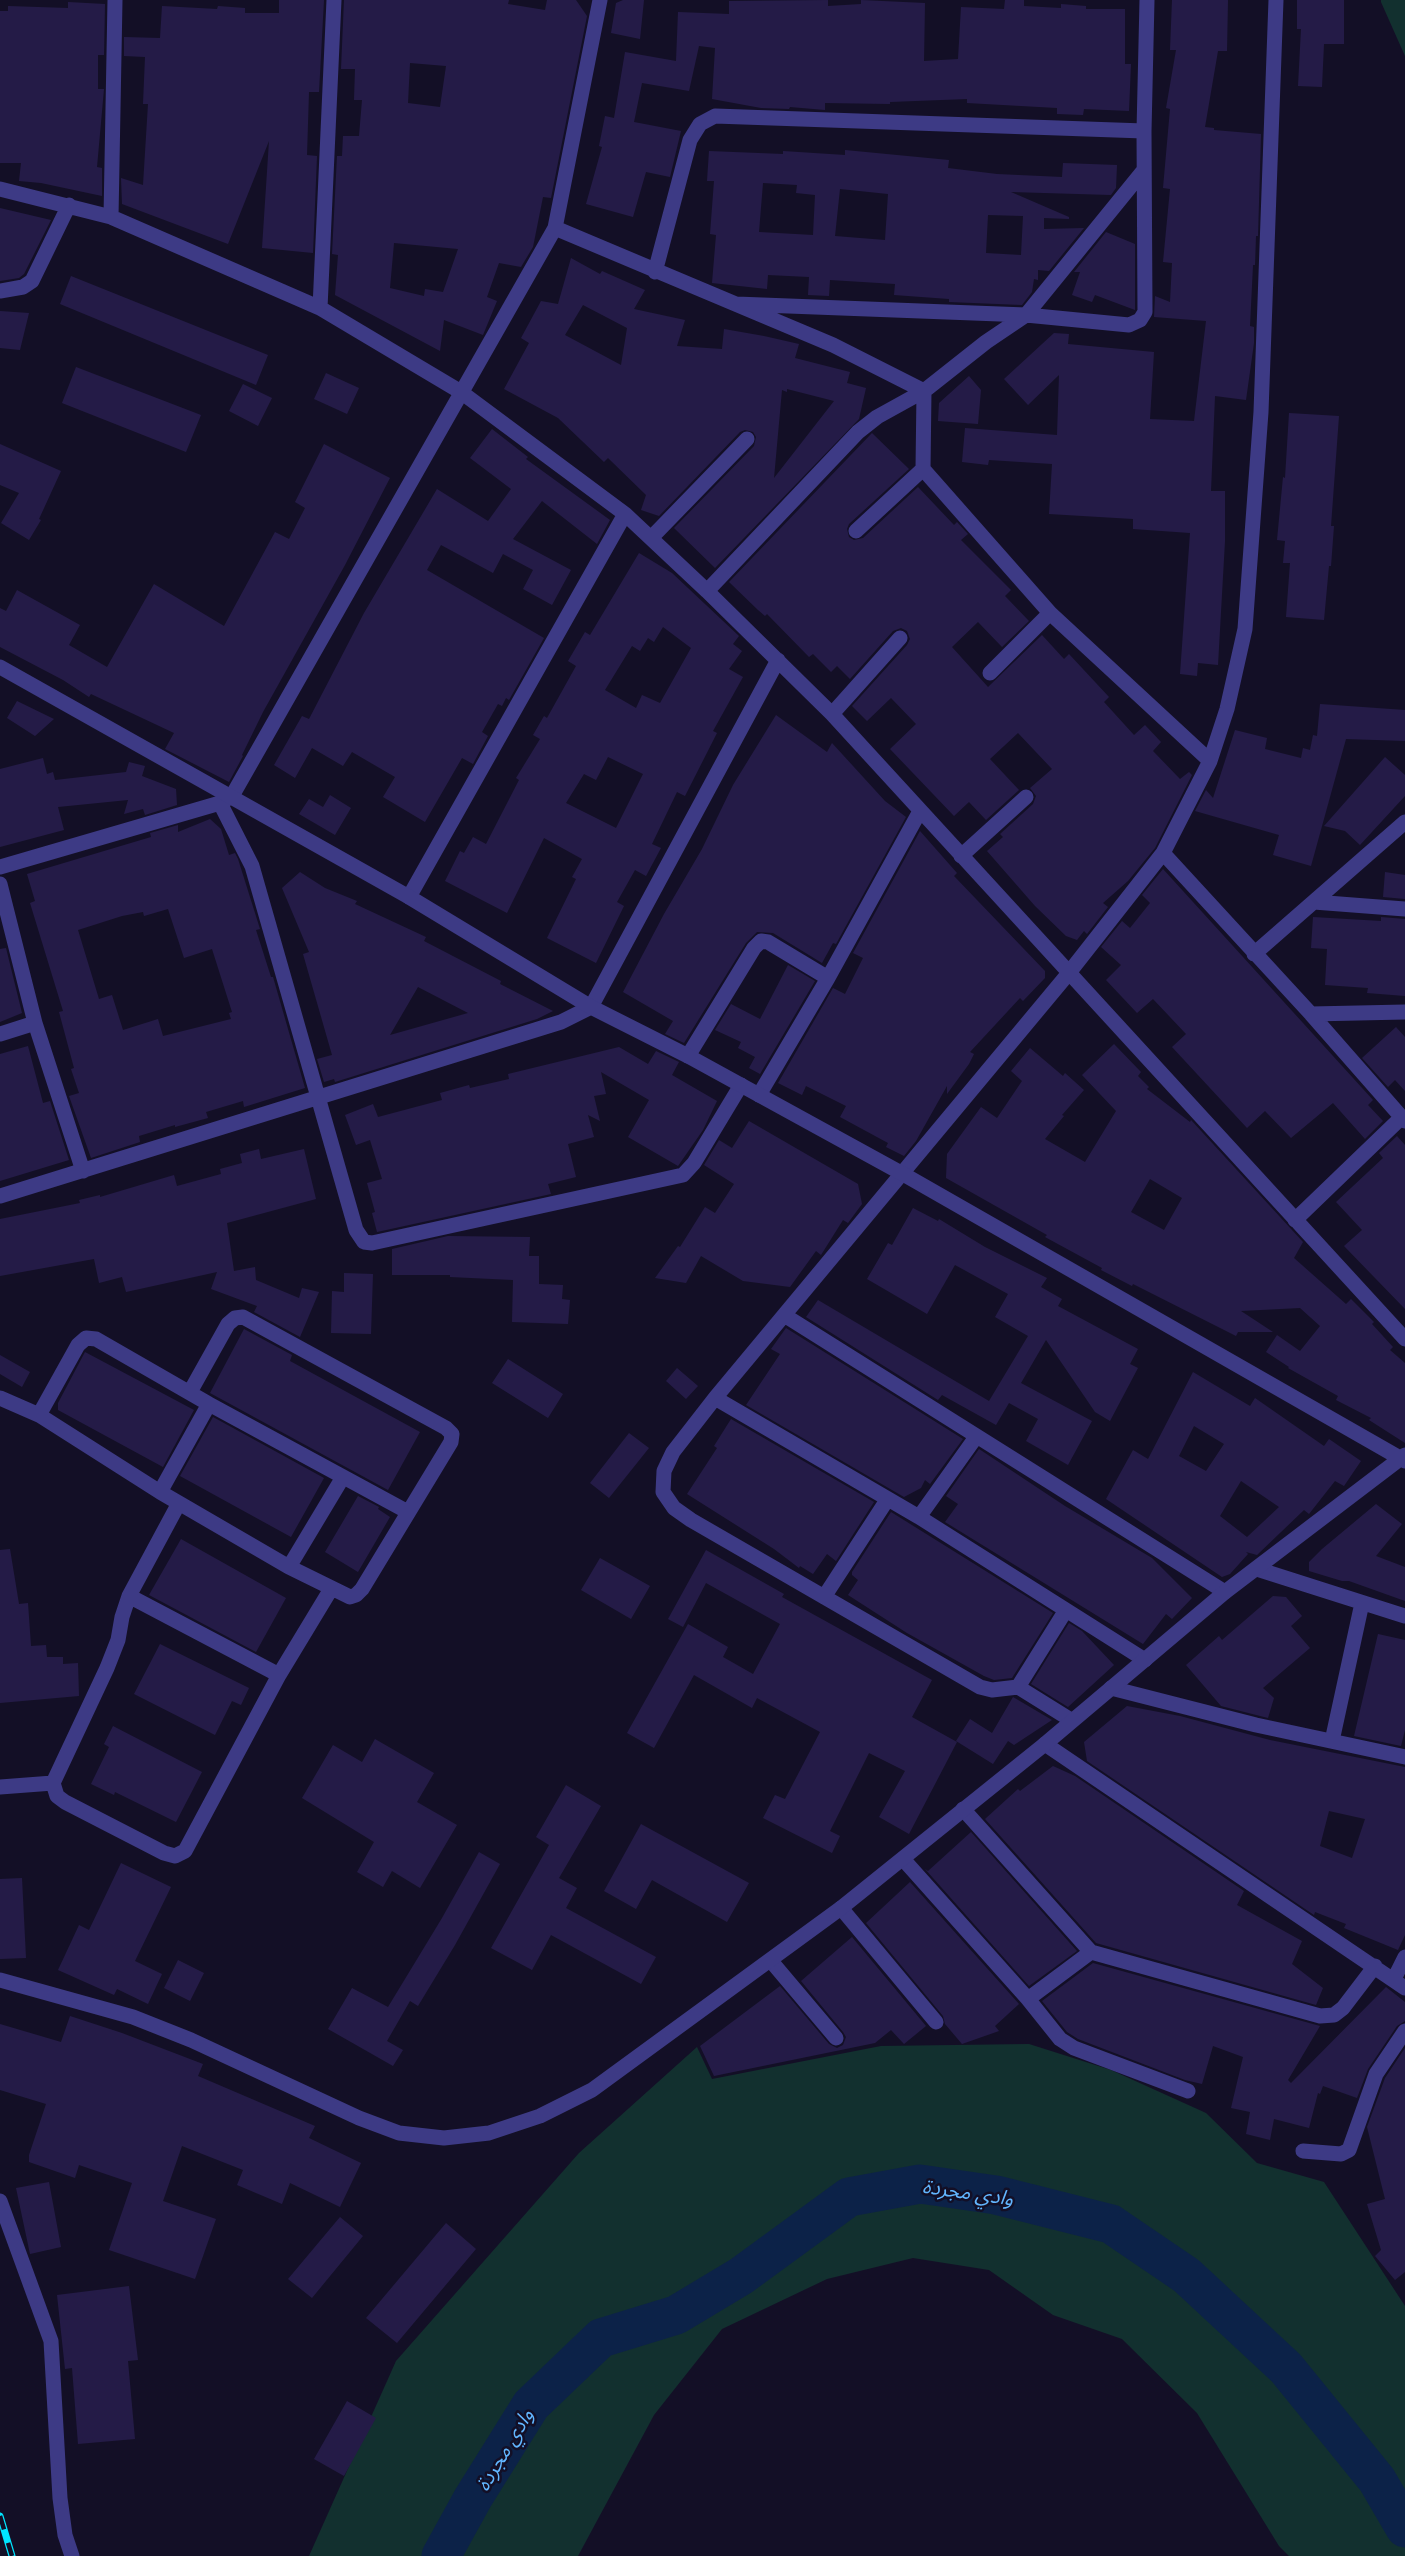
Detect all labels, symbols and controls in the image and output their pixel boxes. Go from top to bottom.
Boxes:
water label: وادي مجردة [921,2175,1015,2211]
water label: وادي مجردة [471,2405,539,2495]

